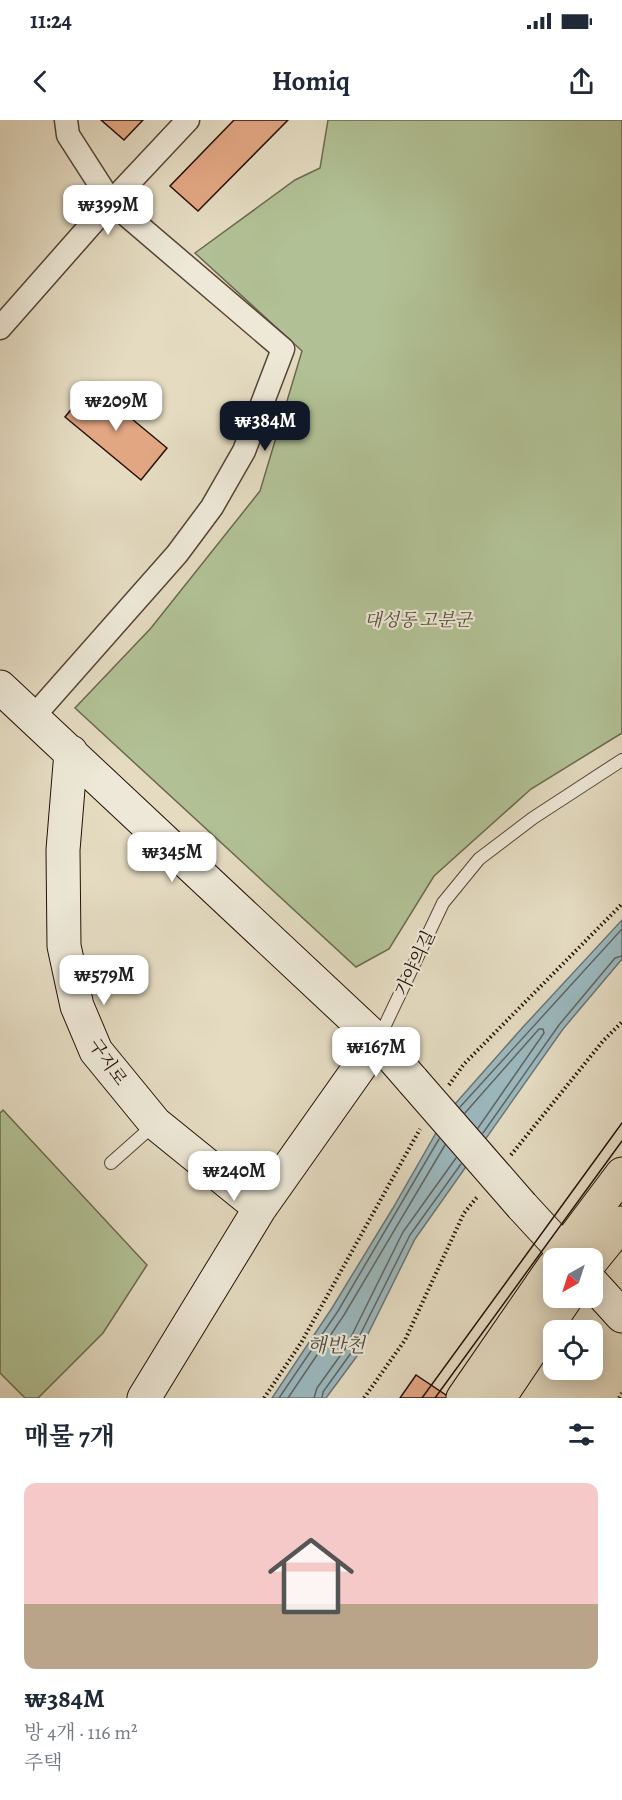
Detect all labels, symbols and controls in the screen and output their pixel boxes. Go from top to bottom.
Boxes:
text: 11:24 [30,6,72,36]
text: Homiq [272,63,350,99]
icon: back [24,65,57,98]
icon: share [565,65,598,98]
pin: ₩399M [66,185,150,236]
text: ₩399M [77,191,139,218]
pin: ₩209M [74,381,158,432]
text: ₩209M [84,387,148,414]
pin: ₩384M [223,401,307,452]
text: ₩384M [234,407,296,434]
park label: 대성동 고분군 [364,608,473,632]
pin: ₩345M [130,832,214,883]
text: ₩345M [141,838,203,865]
street label: 가야의길 [389,926,441,1000]
pin: ₩579M [62,955,146,1006]
text: ₩579M [74,961,134,988]
pin: ₩167M [334,1027,418,1078]
text: ₩167M [346,1033,406,1060]
street label: 구지로 [83,1034,133,1090]
pin: ₩240M [192,1151,276,1202]
text: ₩240M [202,1157,266,1184]
north arrow [543,1248,603,1308]
map controls [543,1248,603,1380]
button: locate [543,1320,603,1380]
water label: 해반천 [307,1332,367,1359]
icon: filters [565,1418,598,1451]
text: 매물 7개 [24,1419,115,1454]
icon: home [257,1522,365,1630]
text: ₩384M [24,1681,105,1716]
text: 방 4개 · 116 m² [24,1719,138,1746]
text: 주택 [24,1749,63,1776]

